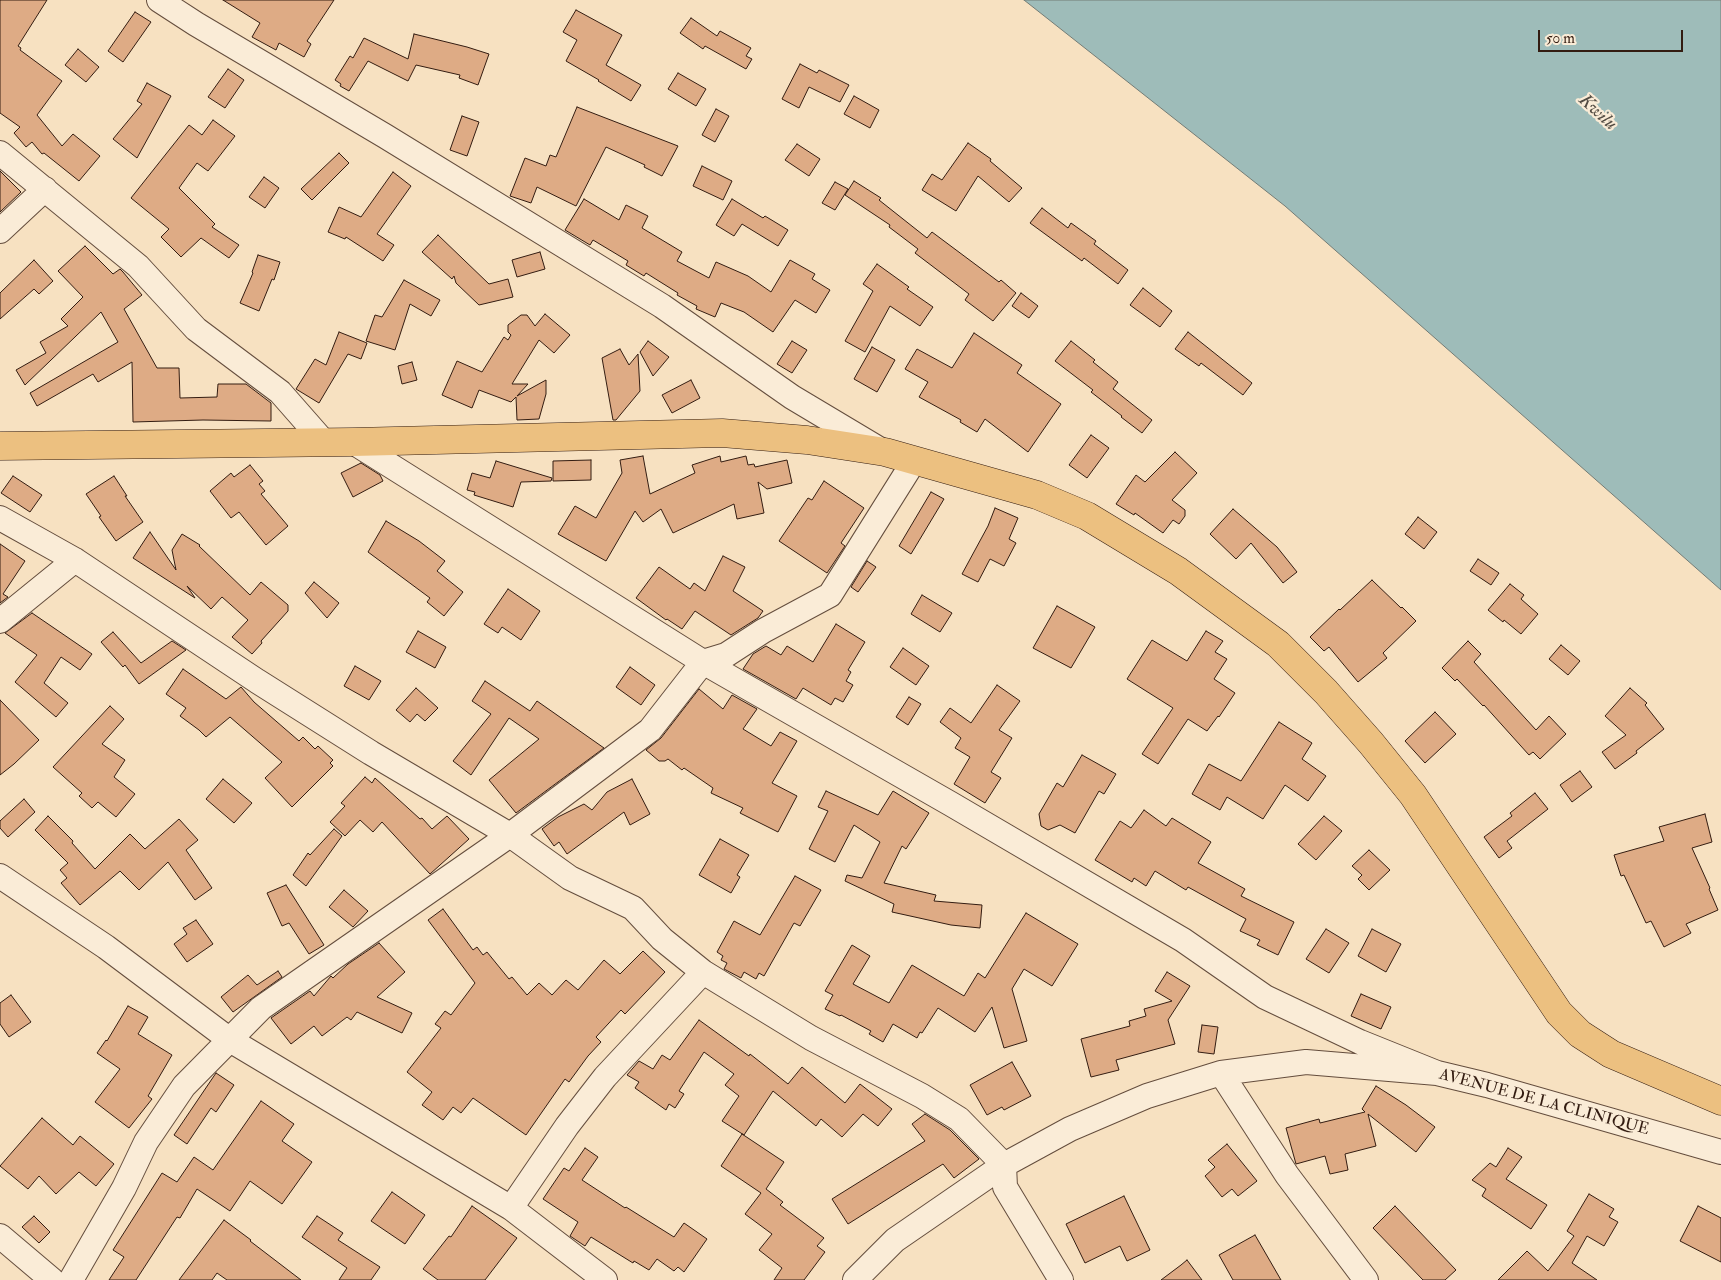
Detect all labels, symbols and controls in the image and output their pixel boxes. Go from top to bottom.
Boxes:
scale bar [1541,20,1686,52]
text: 50 m [1546,29,1575,48]
water label: Kwilu [1574,90,1620,136]
street label: AVENUE DE LA CLINIQUE [1437,1066,1651,1140]

